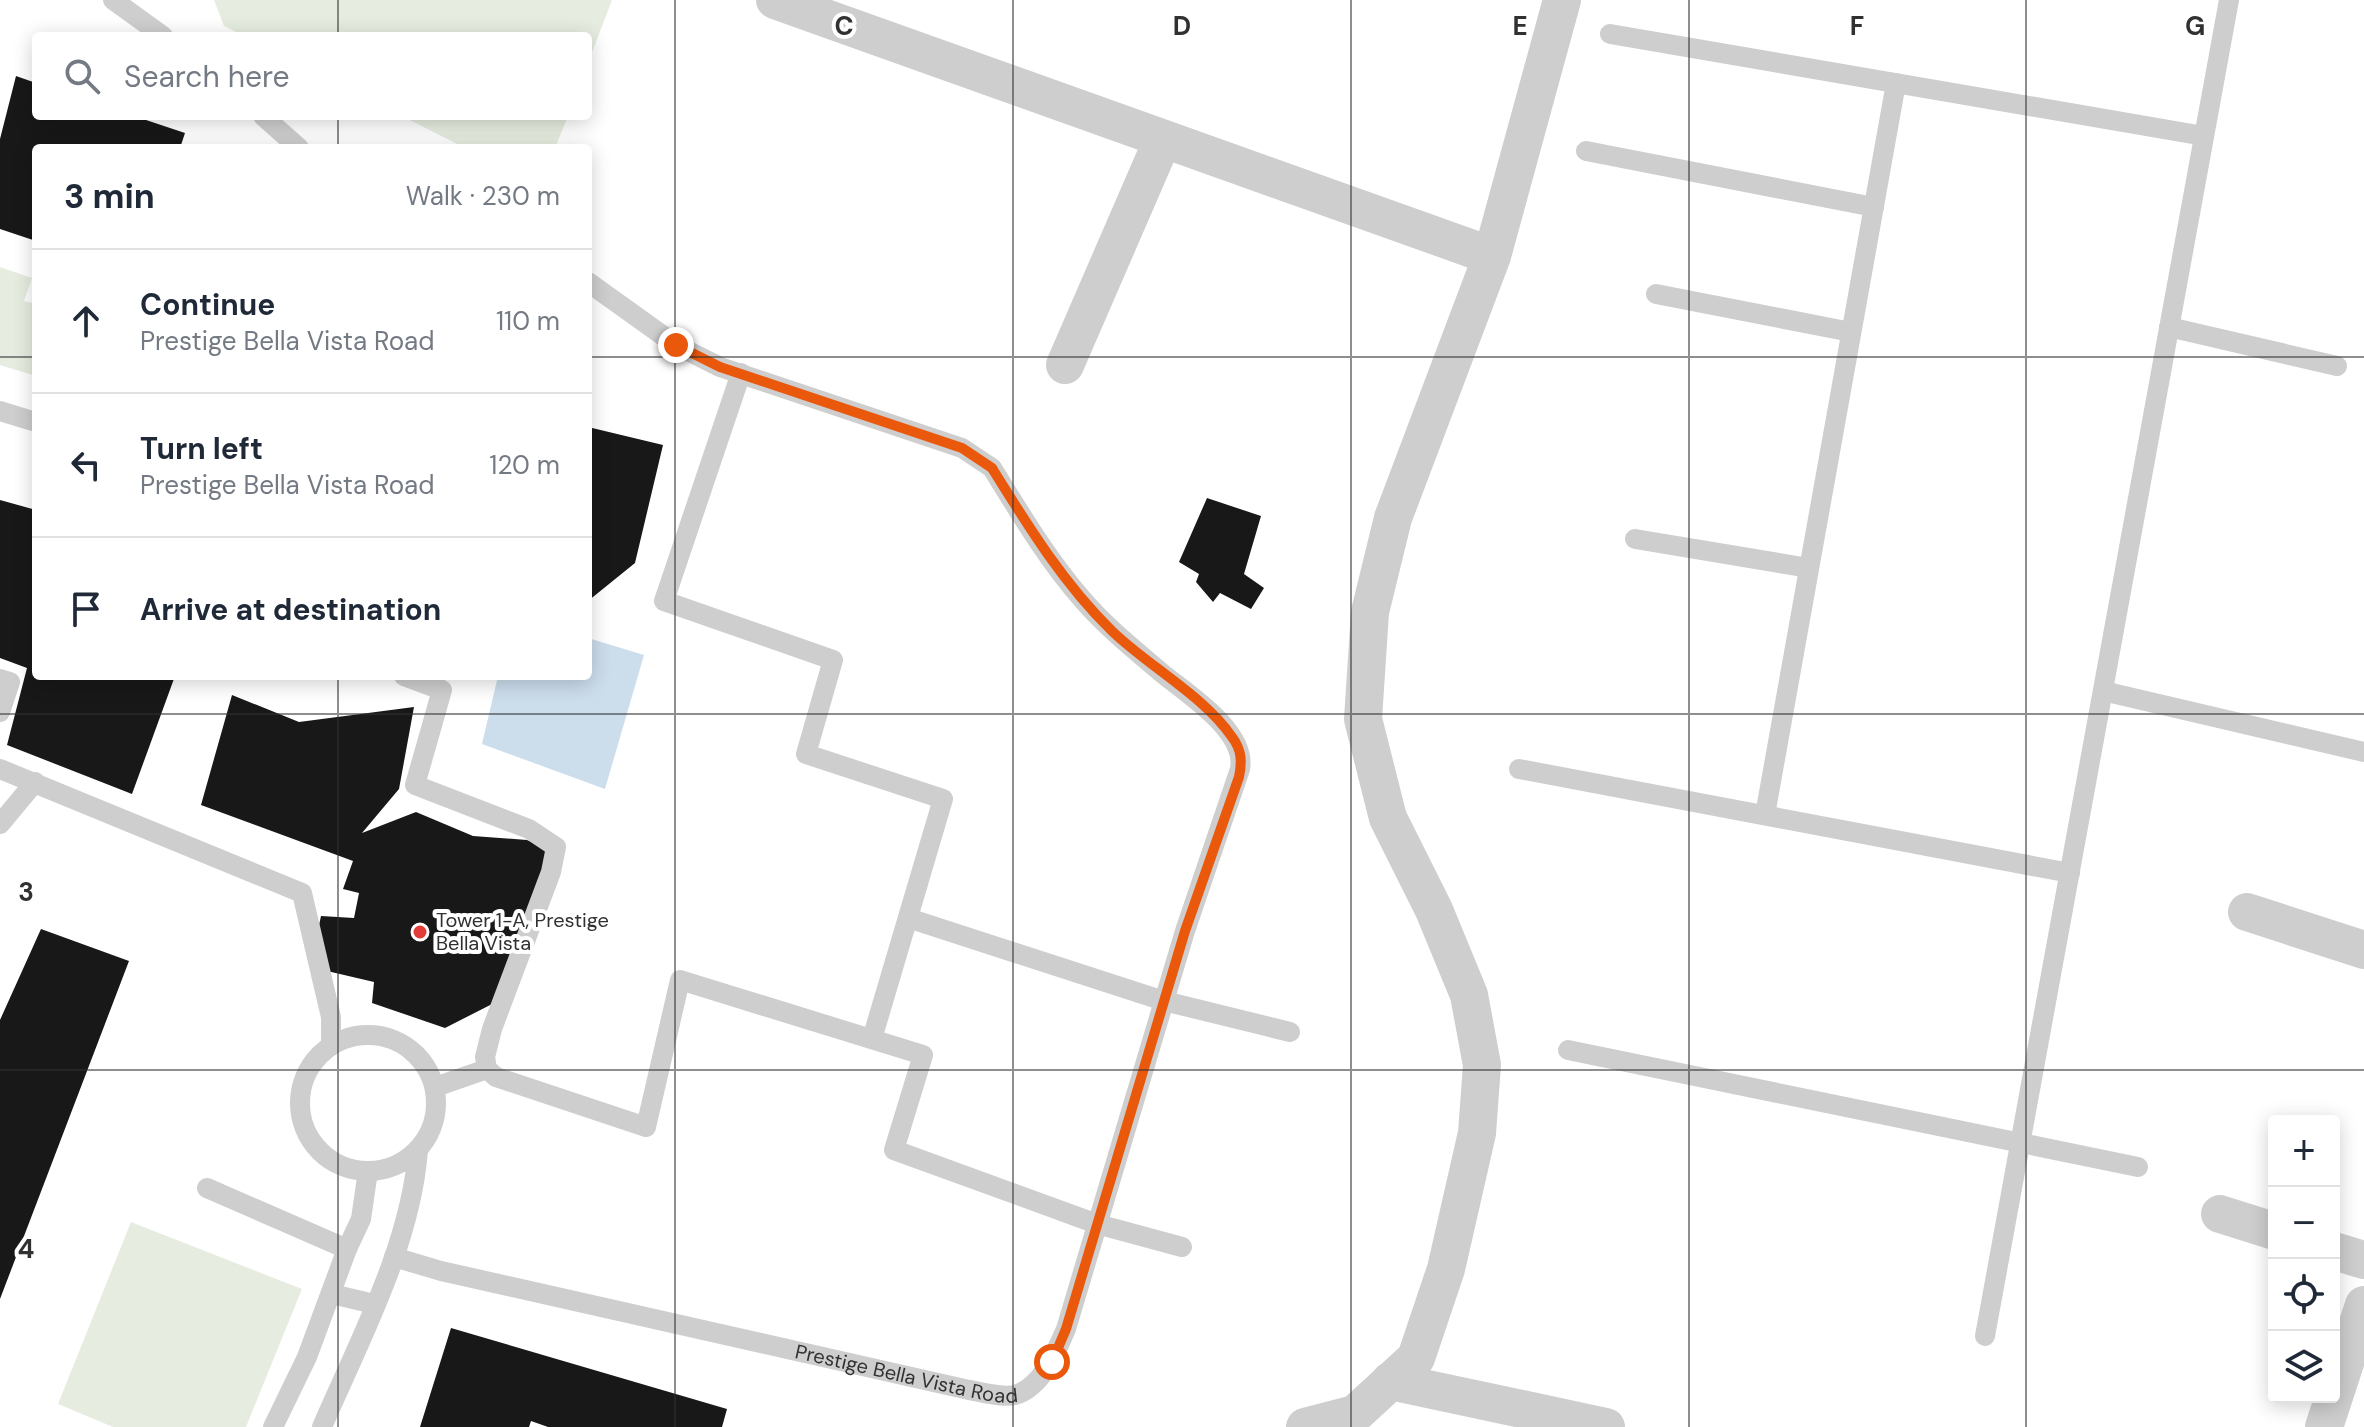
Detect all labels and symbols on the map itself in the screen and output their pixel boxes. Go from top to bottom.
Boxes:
text: C [834,9,854,43]
text: D [1173,9,1191,43]
text: E [1512,9,1528,43]
text: F [1850,9,1864,43]
text: G [2185,9,2205,43]
route end [658,327,694,363]
text: 3 [18,875,34,909]
place label: Tower 1-A, Prestige Bella Vista [436,907,609,956]
marker: Tower 1-A, Prestige Bella Vista [411,923,429,941]
text: 4 [18,1232,34,1266]
street label: Prestige Bella Vista Road [793,1338,1019,1409]
route start [1034,1344,1070,1380]

